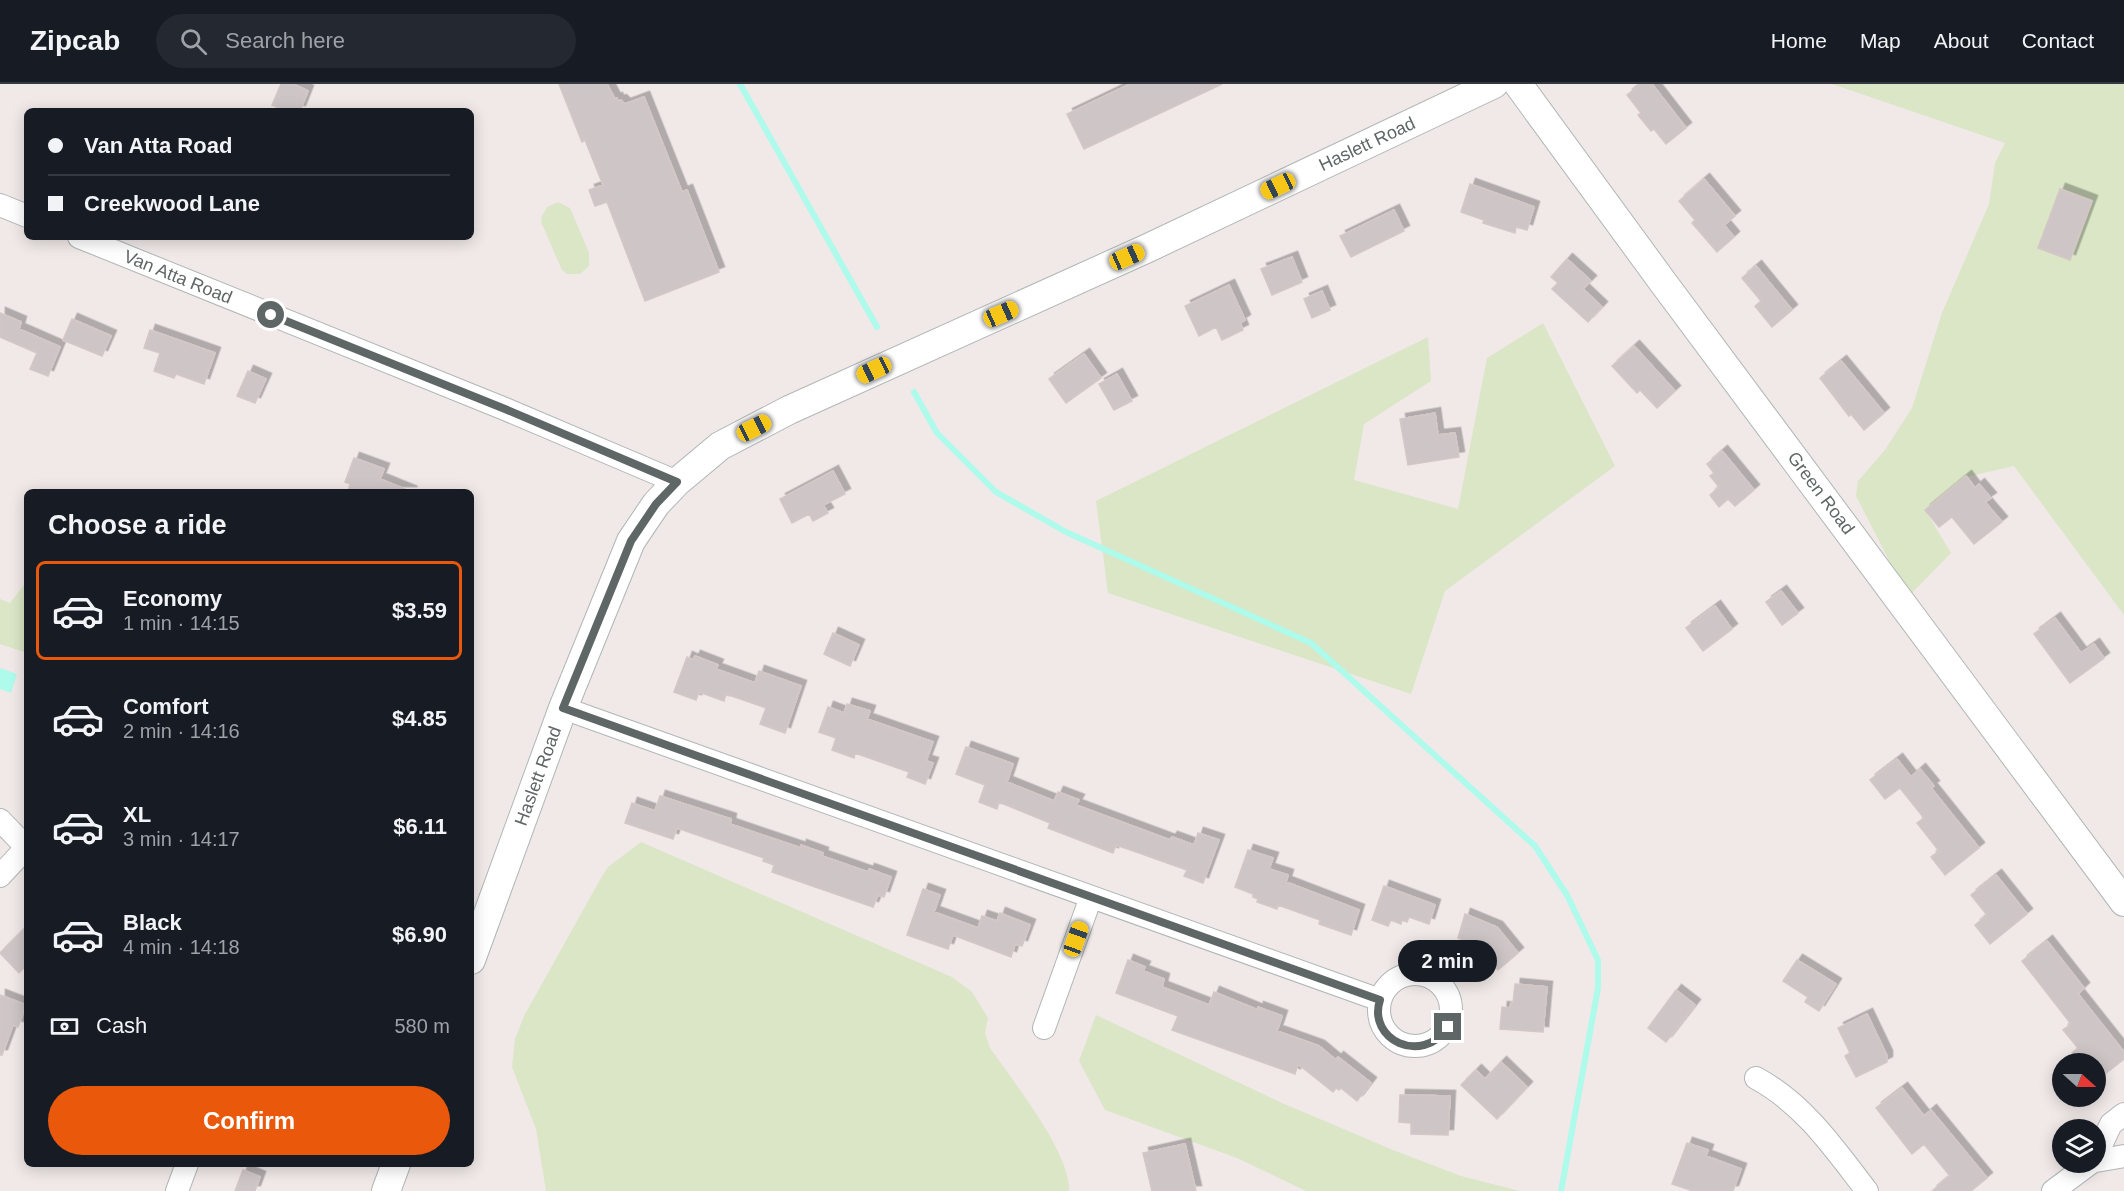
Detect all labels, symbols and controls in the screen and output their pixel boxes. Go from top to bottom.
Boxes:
search box [156,14,576,68]
text: Zipcab [30,25,120,56]
icon: search [177,25,210,58]
text: Search here [225,28,345,53]
text: Home [1771,29,1827,52]
text: Map [1860,29,1901,52]
text: About [1934,29,1989,52]
text: Contact [2022,29,2094,52]
street label: Haslett Road [1316,113,1418,175]
text: Van Atta Road [84,133,232,158]
car [1258,170,1298,202]
text: Creekwood Lane [84,191,260,216]
car [1107,241,1147,273]
street label: Van Atta Road [121,246,235,308]
car [981,298,1021,330]
route start [257,301,284,328]
car [854,354,894,386]
car [734,412,774,444]
street label: Green Road [1784,448,1858,538]
text: Choose a ride [48,510,227,540]
icon: car [51,584,105,638]
text: Economy [123,586,222,611]
text: $3.59 [392,598,447,623]
text: 1 min · 14:15 [123,612,240,634]
icon: car [51,692,105,746]
text: Comfort [123,694,209,719]
text: $4.85 [392,706,447,731]
text: 2 min · 14:16 [123,720,240,742]
street label: Haslett Road [511,724,565,828]
icon: car [51,800,105,854]
text: XL [123,802,151,827]
text: $6.11 [393,814,447,839]
text: 3 min · 14:17 [123,828,240,850]
icon: car [51,908,105,962]
text: Black [123,910,182,935]
car [1061,919,1091,959]
text: $6.90 [392,922,447,947]
text: 4 min · 14:18 [123,936,240,958]
callout: 2 min [1398,940,1498,982]
text: 2 min [1421,950,1474,972]
icon: cash [48,1010,81,1043]
text: Cash [96,1013,147,1038]
route end [1434,1013,1461,1040]
text: 580 m [394,1015,450,1037]
north arrow [2052,1053,2106,1107]
map controls [2052,1053,2106,1173]
button: Confirm [48,1086,450,1155]
button: layers [2052,1119,2106,1173]

